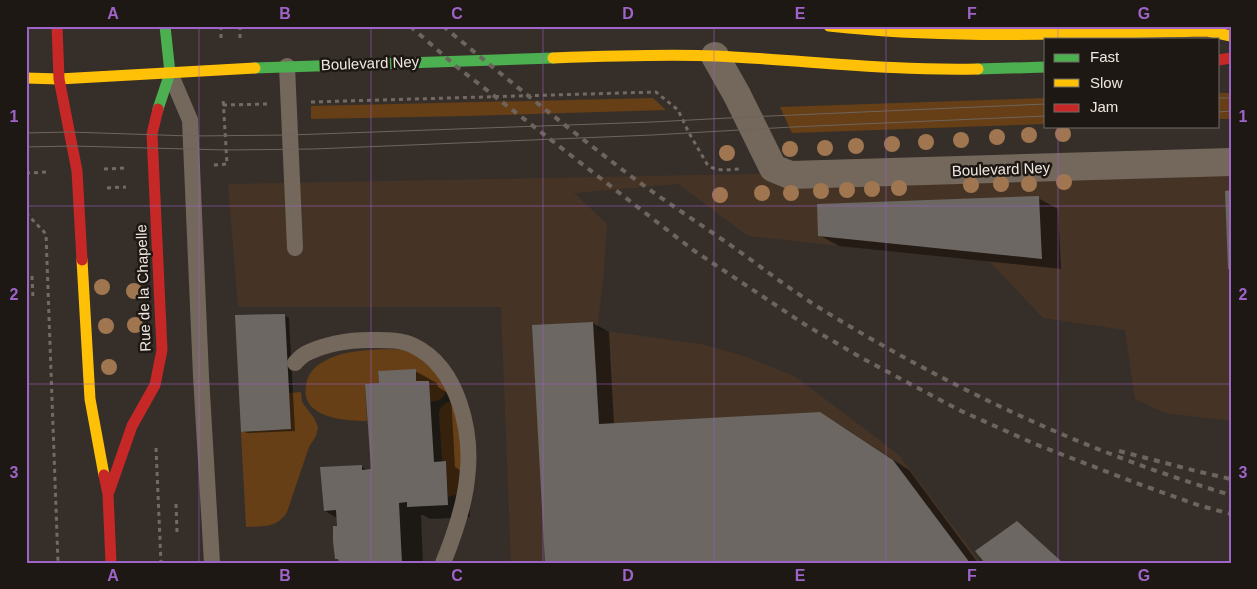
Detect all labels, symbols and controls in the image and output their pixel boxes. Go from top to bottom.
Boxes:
text: A [107,5,119,22]
text: B [279,5,291,22]
text: C [451,5,463,22]
text: D [622,5,634,22]
text: E [795,5,806,22]
text: F [967,5,977,22]
text: G [1138,5,1150,22]
legend [1044,38,1220,128]
text: Fast [1090,48,1120,65]
street label: Boulevard Ney [321,53,420,73]
text: Slow [1090,74,1123,91]
text: Jam [1090,98,1118,115]
text: 1 [10,108,19,125]
text: 1 [1239,108,1248,125]
street label: Boulevard Ney [952,159,1051,179]
street label: Rue de la Chapelle [132,224,154,352]
text: 2 [10,286,19,303]
text: 2 [1239,286,1248,303]
text: 3 [10,464,19,481]
text: 3 [1239,464,1248,481]
text: A [107,567,119,584]
text: B [279,567,291,584]
text: C [451,567,463,584]
text: D [622,567,634,584]
text: E [795,567,806,584]
text: F [967,567,977,584]
text: G [1138,567,1150,584]

